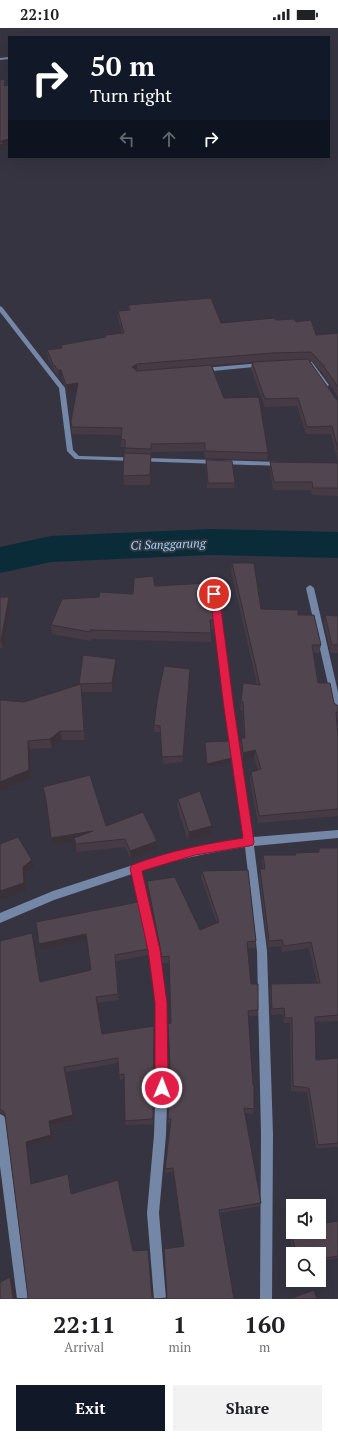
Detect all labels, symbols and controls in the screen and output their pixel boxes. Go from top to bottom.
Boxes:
text: 22:10 [20,4,59,24]
text: 50 m [90,47,155,84]
icon: right [24,52,76,104]
text: Turn right [90,83,172,107]
icon: left [116,128,138,150]
icon: ahead [158,128,180,150]
icon: right [200,128,222,150]
water label: Ci Sanggarung [130,535,207,553]
pin [197,577,231,611]
icon: arrive [203,583,225,605]
position arrow [141,1067,183,1109]
map controls [286,1199,326,1287]
button: sound [286,1199,326,1239]
button: search [286,1247,326,1287]
text: 22:11 [53,1308,115,1340]
text: 1 [173,1308,187,1340]
text: 160 [244,1308,285,1340]
text: Arrival [64,1338,104,1356]
text: min [168,1338,191,1356]
text: m [259,1338,270,1356]
button: Exit [16,1385,165,1431]
button: Share [173,1385,322,1431]

